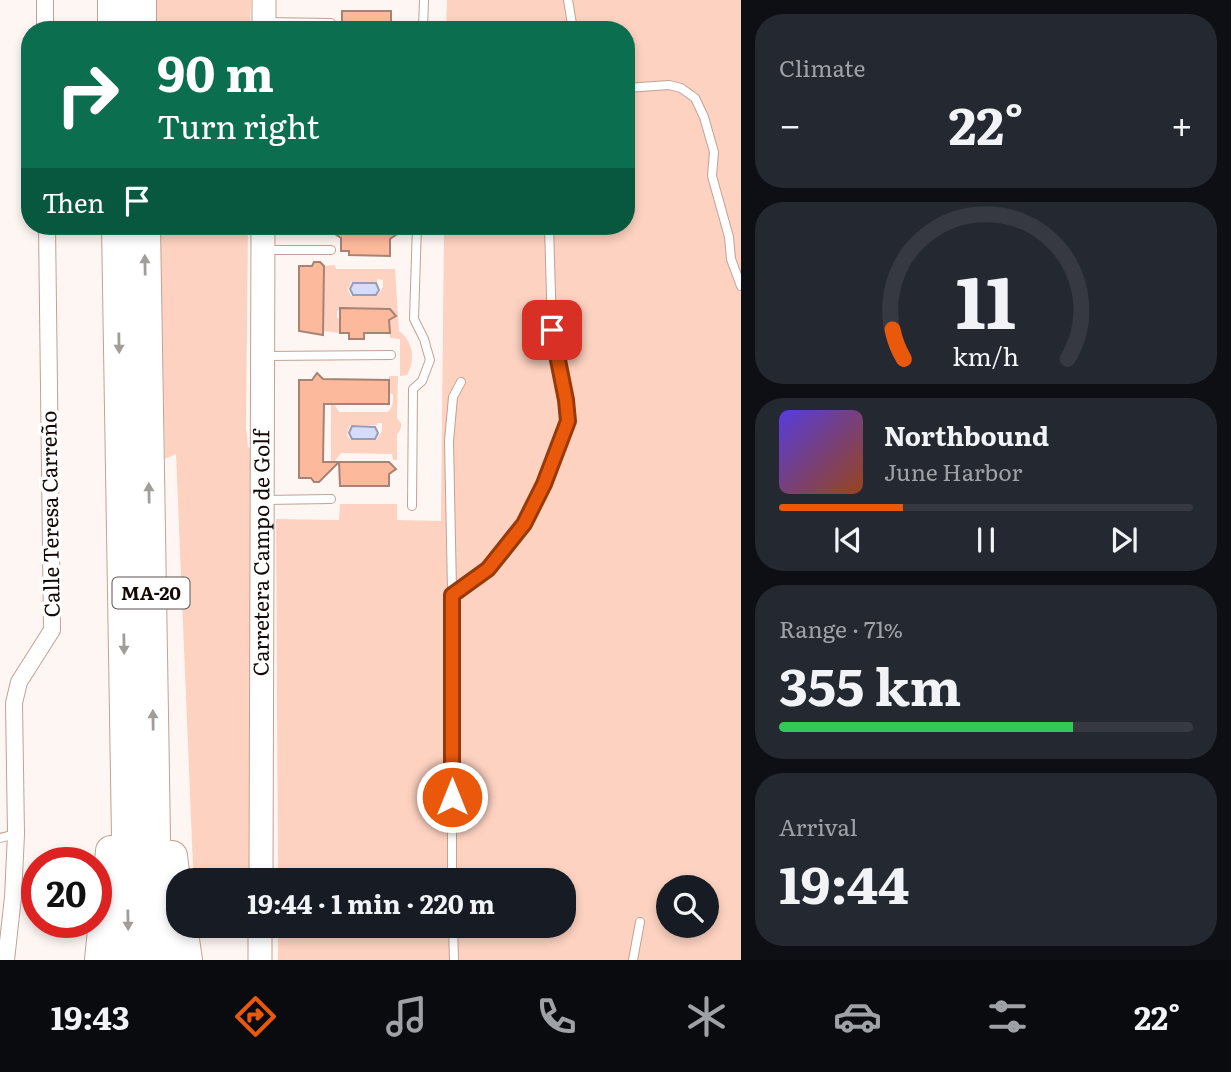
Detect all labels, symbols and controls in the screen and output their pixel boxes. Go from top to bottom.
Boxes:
text: 90 m [157,34,274,107]
icon: right [42,49,133,140]
text: Climate [779,50,865,84]
text: 22° [948,84,1024,161]
text: − [779,94,801,151]
text: + [1171,94,1193,151]
text: Turn right [157,101,319,149]
text: Then [42,182,104,221]
icon: arrive [118,182,156,220]
text: 11 [956,243,1016,351]
one-way arrow [140,254,151,276]
pin [522,300,582,360]
icon: arrive [533,311,571,349]
one-way arrow [113,332,124,354]
text: km/h [953,336,1019,373]
street label: Calle Teresa Carreño [31,410,66,618]
text: Northbound [884,415,1049,454]
street label: Carretera Campo de Golf [244,428,275,676]
text: June Harbor [884,454,1022,488]
one-way arrow [143,482,155,504]
icon: previous [829,521,867,559]
icon: pause [967,521,1005,559]
icon: next [1105,521,1143,559]
road number: MA-20 [113,578,190,608]
text: Range · 71% [779,611,903,645]
one-way arrow [118,633,129,655]
text: 355 km [779,645,961,722]
one-way arrow [148,709,159,731]
position arrow [415,760,489,834]
text: Arrival [779,809,858,843]
text: 19:44 [779,843,909,920]
speed limit sign: 20 [21,847,112,938]
map controls [656,875,719,938]
button: search [656,875,719,938]
text: 19:44 · 1 min · 220 m [247,883,495,922]
one-way arrow [122,910,134,932]
text: 19:43 [51,992,130,1040]
icon: directions [231,992,280,1041]
icon: music [382,992,431,1041]
icon: phone [532,992,581,1041]
icon: climate [682,992,731,1041]
icon: car [833,992,882,1041]
icon: filters [983,992,1032,1041]
text: 22° [1134,992,1180,1040]

